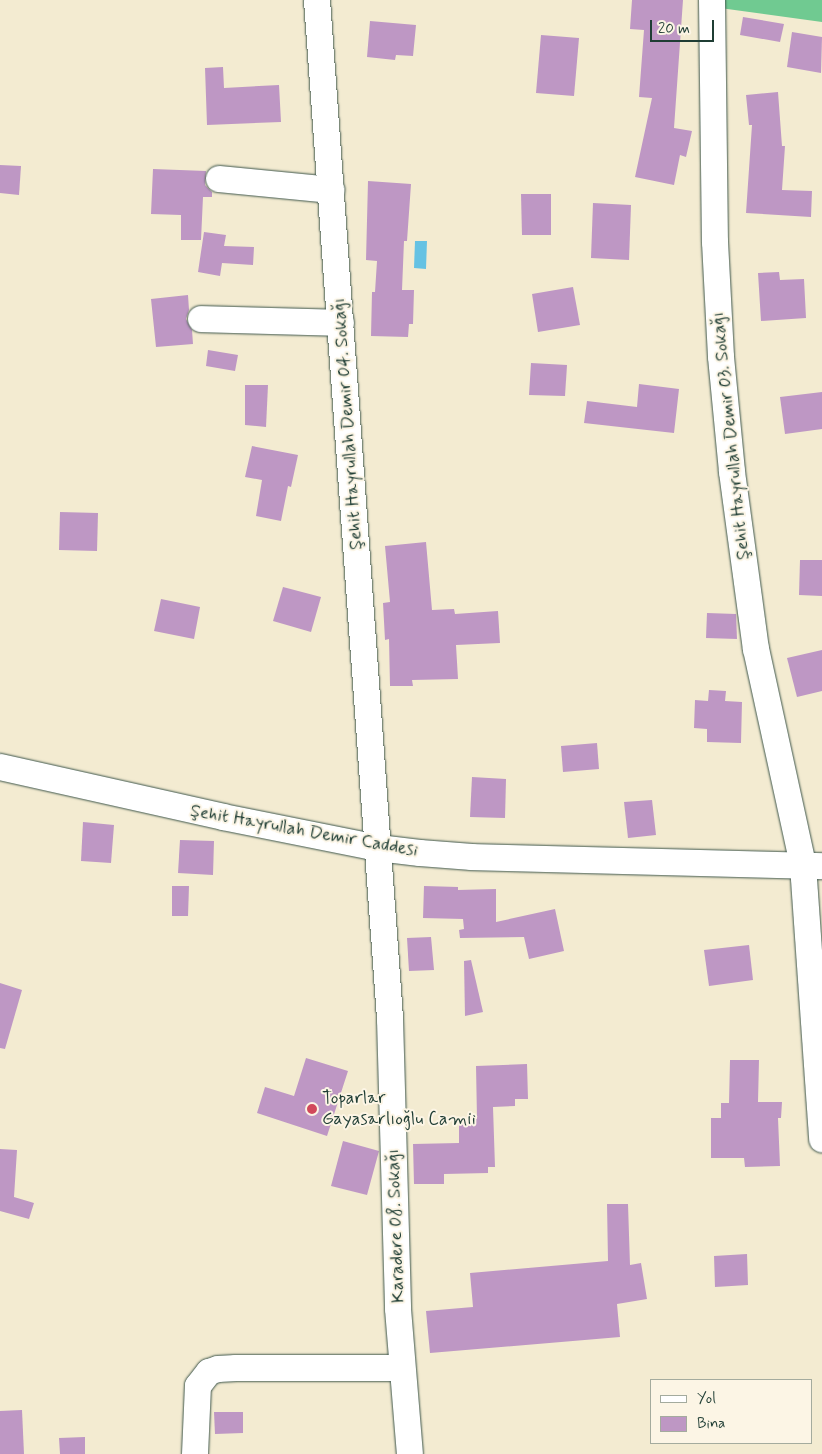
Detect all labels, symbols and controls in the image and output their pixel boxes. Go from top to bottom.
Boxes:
scale bar [652,10,716,42]
text: 20 m [658,19,690,39]
street label: Şehit Hayrullah Demir 04. Sokağı [328,296,368,552]
street label: Şehit Hayrullah Demir 03. Sokağı [707,310,755,562]
street label: Şehit Hayrullah Demir Caddesi [185,800,423,862]
place label: Toparlar Gayasarlıoğlu Camii [322,1088,476,1130]
marker: Toparlar Gayasarlıoğlu Camii [306,1103,318,1115]
street label: Karadere 08. Sokağı [383,1149,409,1303]
legend [650,1379,812,1444]
text: Yol [697,1389,716,1409]
text: Bina [697,1414,725,1434]

